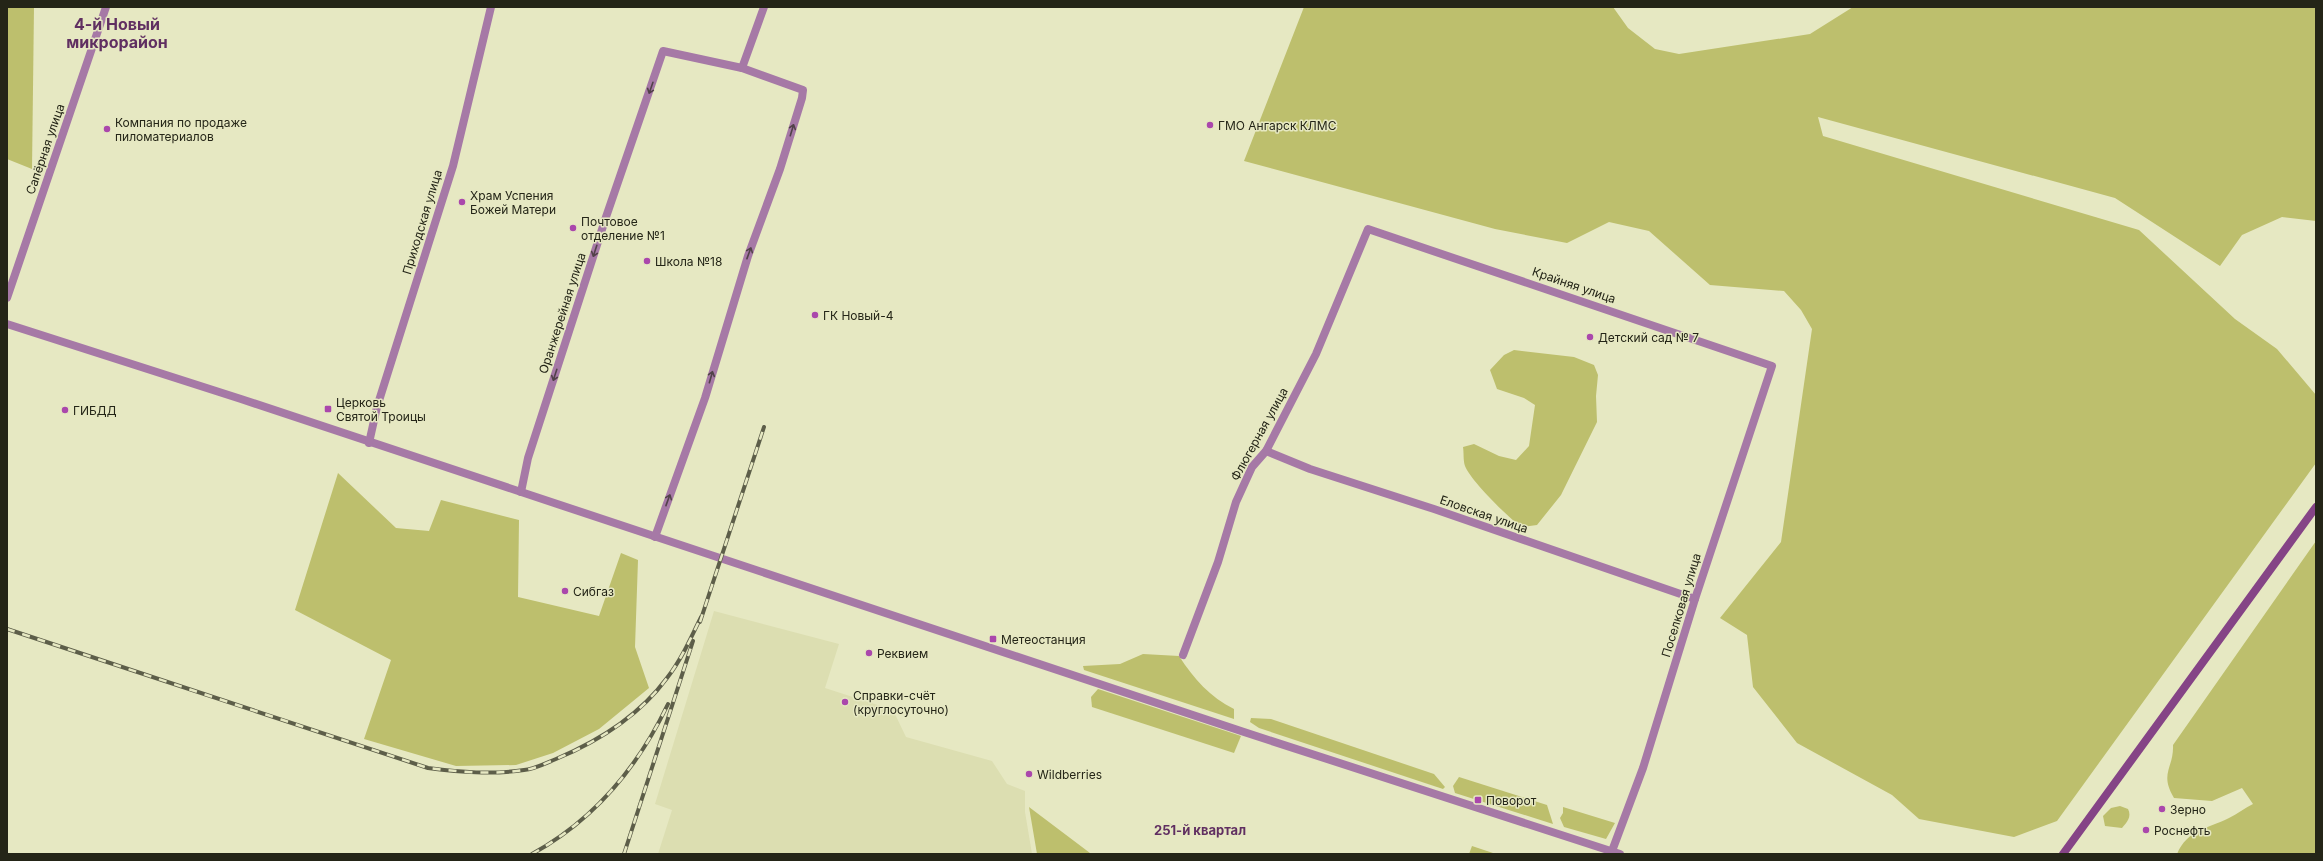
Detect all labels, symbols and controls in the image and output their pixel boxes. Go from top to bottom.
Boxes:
district label: 4-й Новый микрорайон [66,14,168,52]
one-way arrow [646,82,654,94]
street label: Сапёрная улица [22,102,68,196]
place label: Компания по продаже пиломатериалов [115,115,247,144]
place label: ГМО Ангарск КЛМС [1218,118,1337,133]
marker: ГМО Ангарск КЛМС [1205,120,1215,130]
marker: Компания по продаже пиломатериалов [102,124,112,134]
one-way arrow [789,124,796,137]
street label: Приходская улица [399,168,445,276]
place label: Храм Успения Божей Матери [470,188,556,217]
marker: Храм Успения Божей Матери [457,197,467,207]
place label: Почтовое отделение №1 [581,214,665,243]
marker: Почтовое отделение №1 [568,223,578,233]
one-way arrow [590,245,598,257]
one-way arrow [746,246,753,259]
street label: Оранжерейная улица [535,251,589,375]
place label: Школа №18 [655,254,722,269]
marker: Школа №18 [642,256,652,266]
street label: Крайняя улица [1530,264,1618,306]
place label: ГК Новый-4 [823,308,894,323]
marker: ГК Новый-4 [810,310,820,320]
place label: Детский сад № 7 [1598,330,1699,345]
marker: Детский сад № 7 [1585,332,1595,342]
one-way arrow [551,368,558,381]
one-way arrow [708,371,715,384]
street label: Флюгерная улица [1227,385,1291,483]
place label: Церковь Святой Троицы [336,395,426,424]
place label: ГИБДД [73,403,117,418]
marker: Церковь Святой Троицы [323,404,333,414]
marker: ГИБДД [60,405,70,415]
street label: Еловская улица [1438,492,1530,536]
one-way arrow [665,494,673,506]
street label: Поселковая улица [1658,551,1704,659]
place label: Сибгаз [573,584,614,599]
marker: Сибгаз [560,586,570,596]
place label: Метеостанция [1001,632,1086,647]
marker: Метеостанция [988,634,998,644]
place label: Реквием [877,646,928,661]
marker: Реквием [864,648,874,658]
place label: Справки-счёт (круглосуточно) [853,688,949,717]
marker: Справки-счёт (круглосуточно) [840,697,850,707]
place label: Wildberries [1037,767,1102,782]
marker: Wildberries [1024,769,1034,779]
place label: Поворот [1486,793,1537,808]
marker: Поворот [1473,795,1483,805]
place label: Зерно [2170,802,2206,817]
marker: Зерно [2157,804,2167,814]
district label: 251-й квартал [1154,822,1246,838]
place label: Роснефть [2154,823,2211,838]
marker: Роснефть [2141,825,2151,835]

